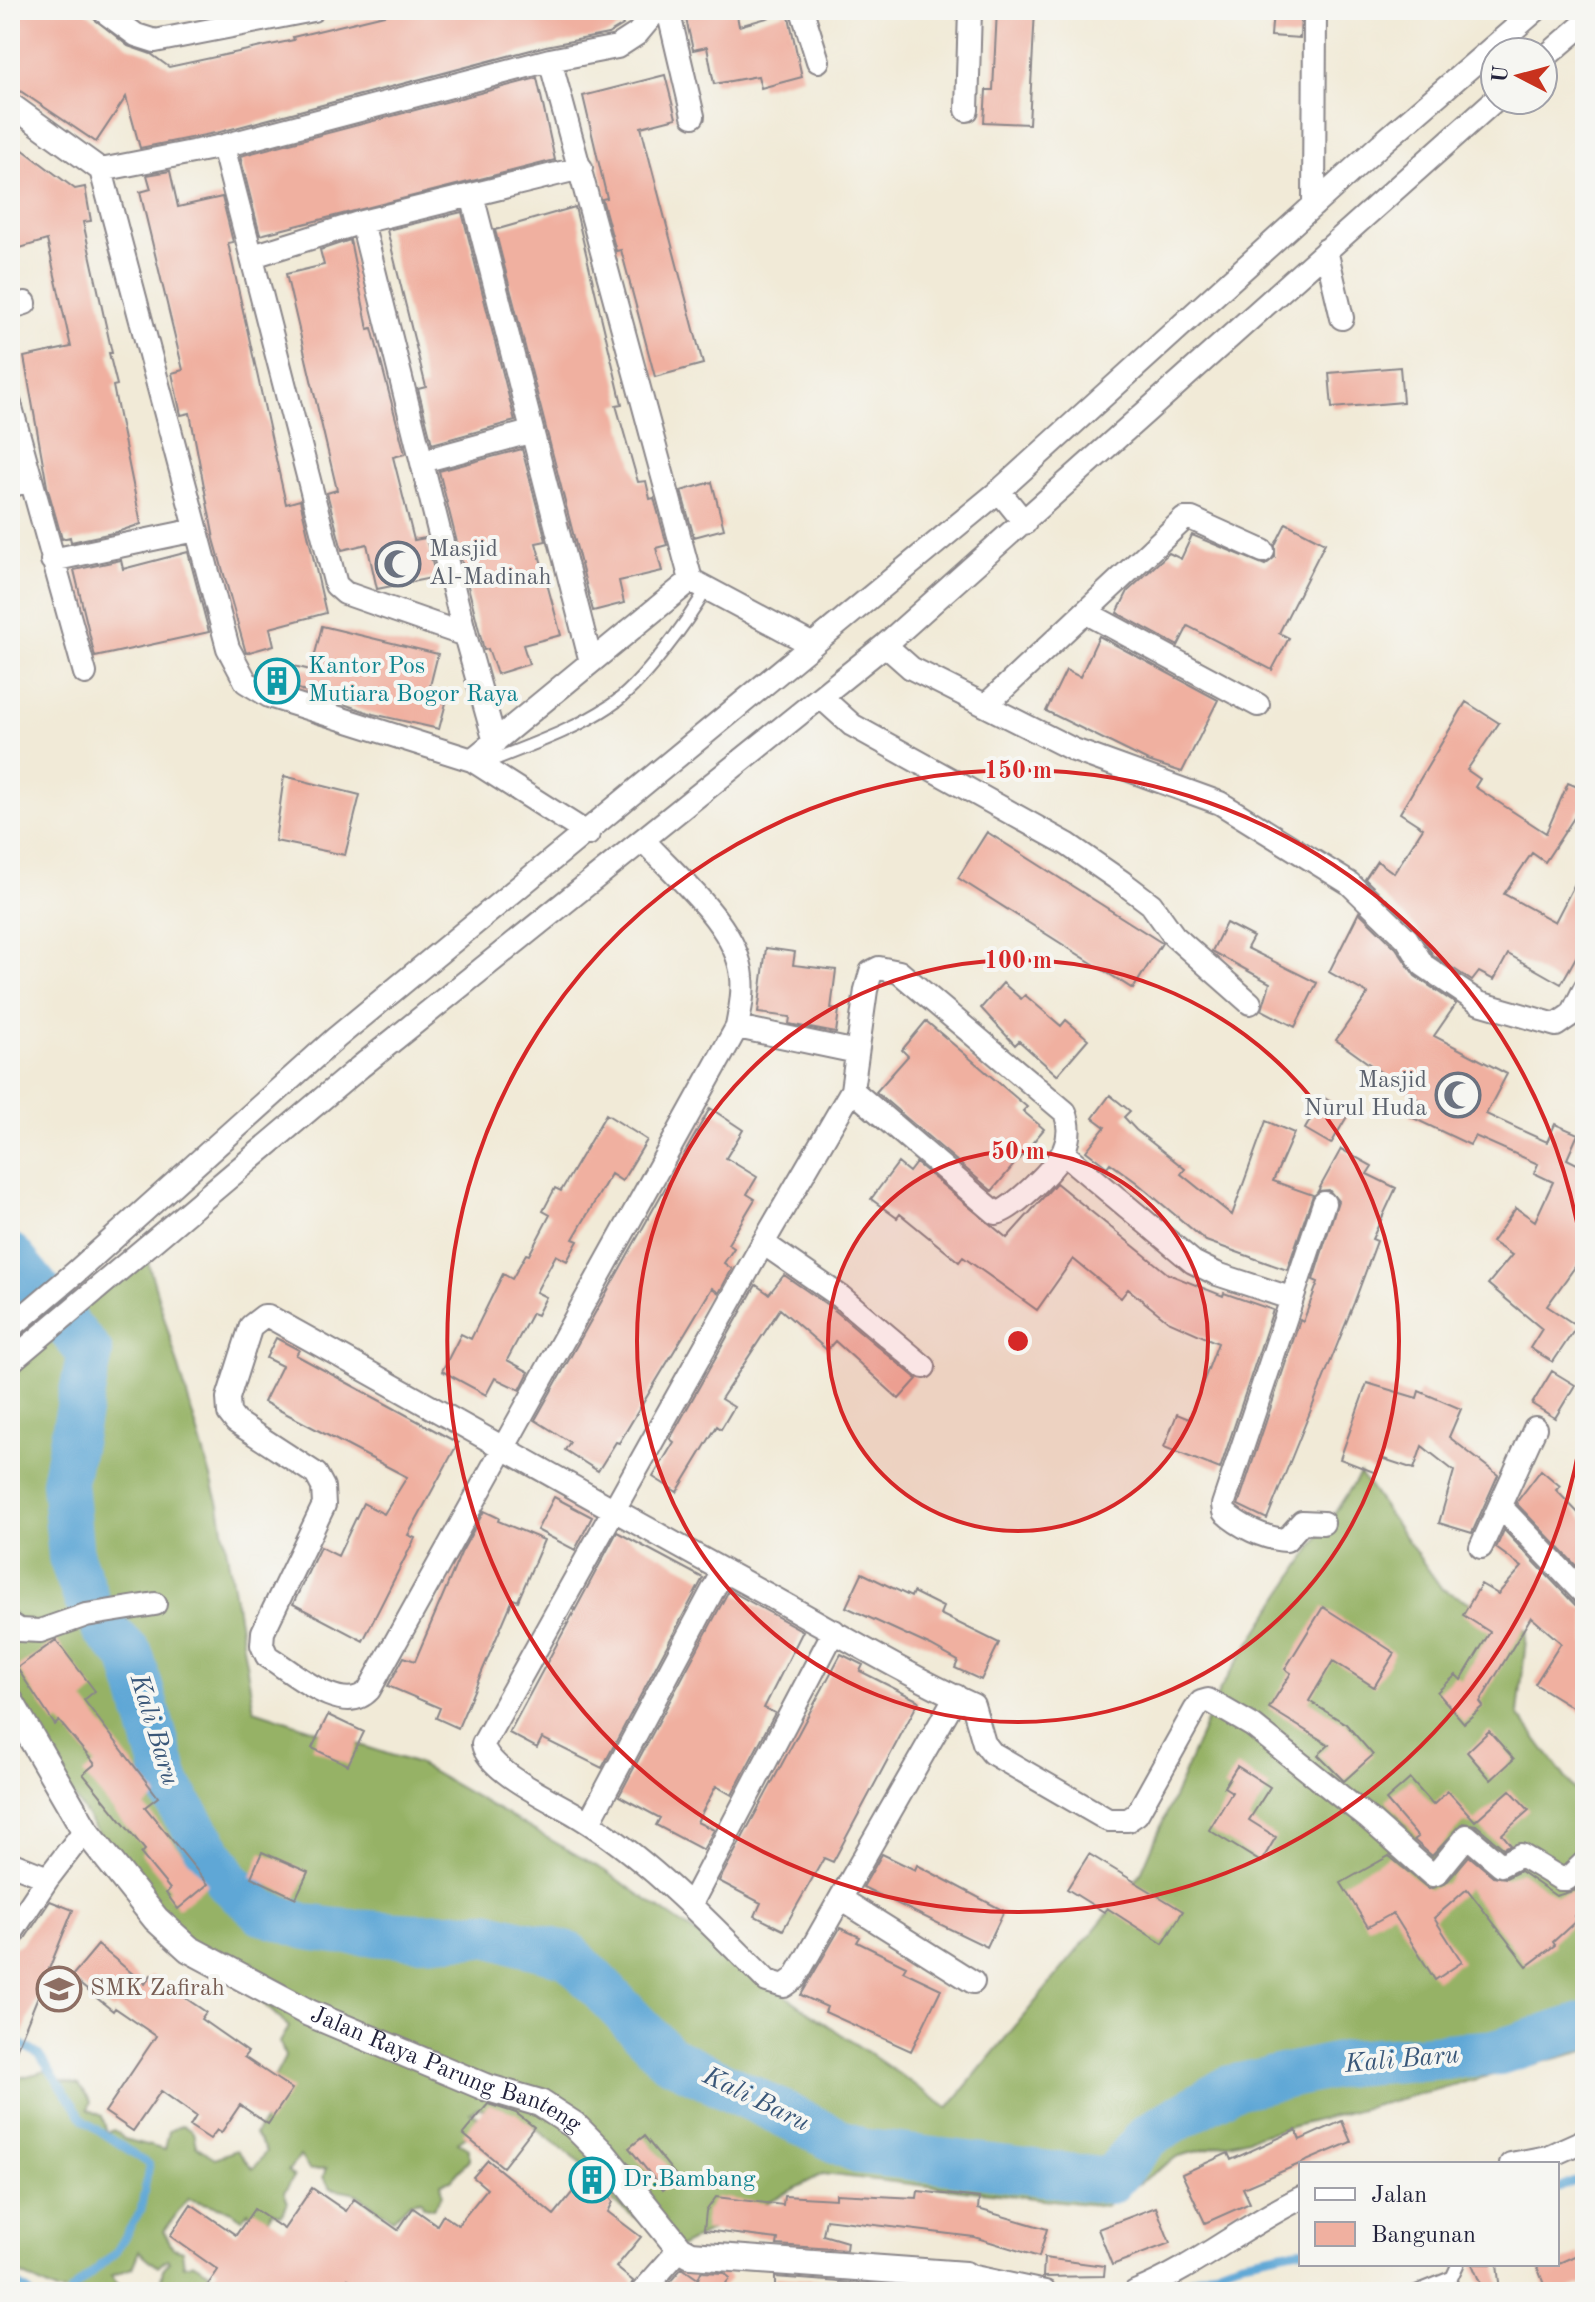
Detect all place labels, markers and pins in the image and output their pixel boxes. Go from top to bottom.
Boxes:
place label: Masjid Al-Madinah [429,538,552,590]
mosque icon: Masjid Al-Madinah [374,540,422,588]
place label: Kantor Pos Mutiara Bogor Raya [308,655,519,707]
building icon: Kantor Pos Mutiara Bogor Raya [253,657,301,705]
place label: Masjid Nurul Huda [1304,1069,1427,1121]
mosque icon: Masjid Nurul Huda [1434,1071,1482,1119]
centre of rings [1004,1327,1032,1355]
school or university icon: SMK Zafirah [35,1965,83,2013]
place label: SMK Zafirah [90,1977,225,2001]
building icon: Dr.Bambang [568,2156,616,2204]
place label: Dr.Bambang [623,2168,756,2192]

